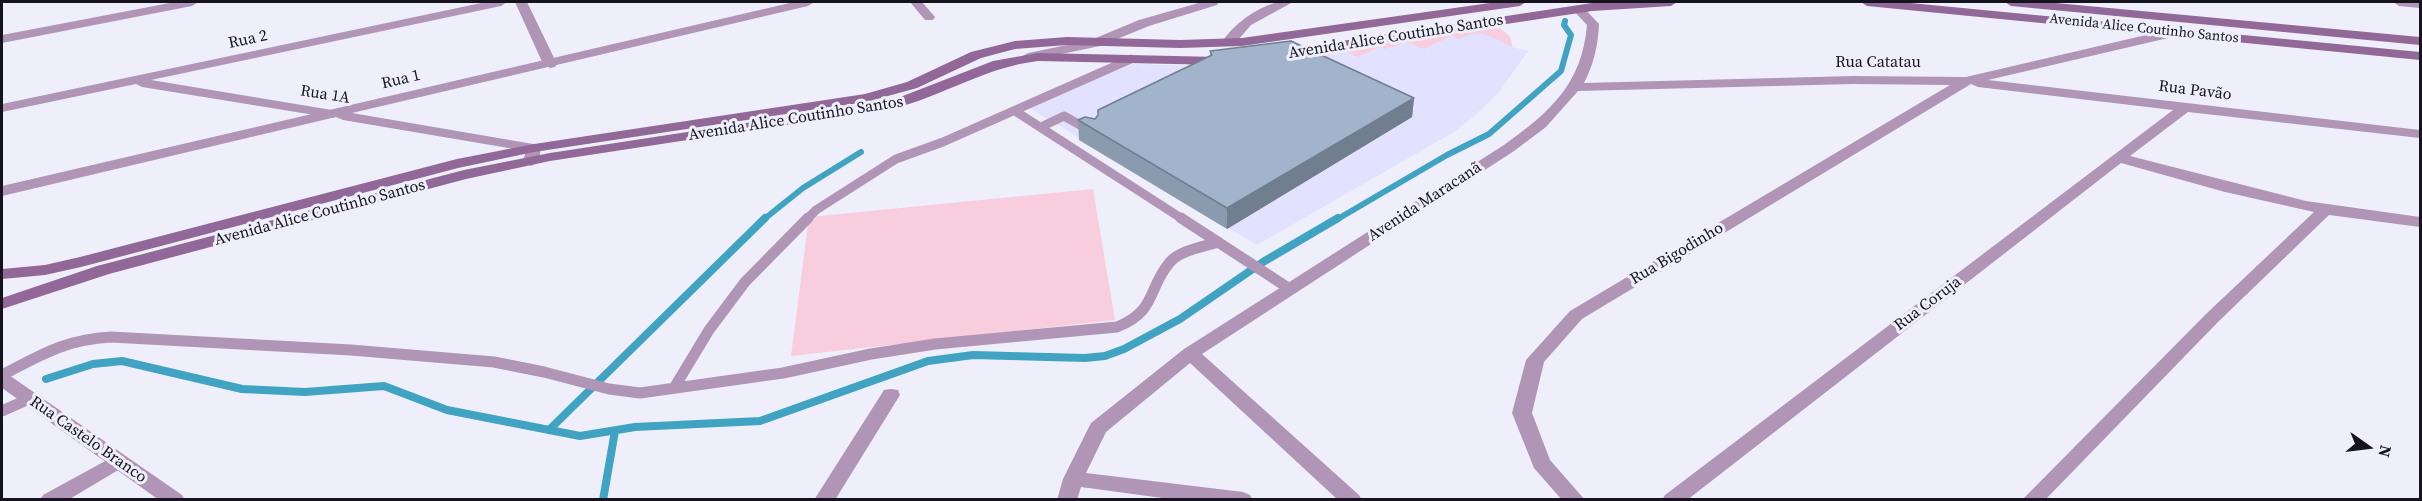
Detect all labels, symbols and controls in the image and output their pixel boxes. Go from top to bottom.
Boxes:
street label: Avenida Alice Coutinho Santos [1287,11,1505,63]
street label: Avenida Alice Coutinho Santos [2049,11,2239,47]
street label: Rua 2 [227,27,269,53]
street label: Rua Catatau [1835,53,1921,73]
street label: Rua 1 [380,66,422,94]
street label: Rua Pavão [2157,77,2233,105]
street label: Rua 1A [299,82,351,108]
street label: Avenida Alice Coutinho Santos [687,93,905,145]
street label: Avenida Maracanã [1365,158,1485,246]
street label: Avenida Alice Coutinho Santos [213,176,427,250]
street label: Rua Bigodinho [1627,219,1727,289]
street label: Rua Coruja [1891,273,1965,335]
street label: Rua Castelo Branco [26,393,150,487]
north arrow [2338,417,2398,477]
text: N [2373,443,2398,460]

